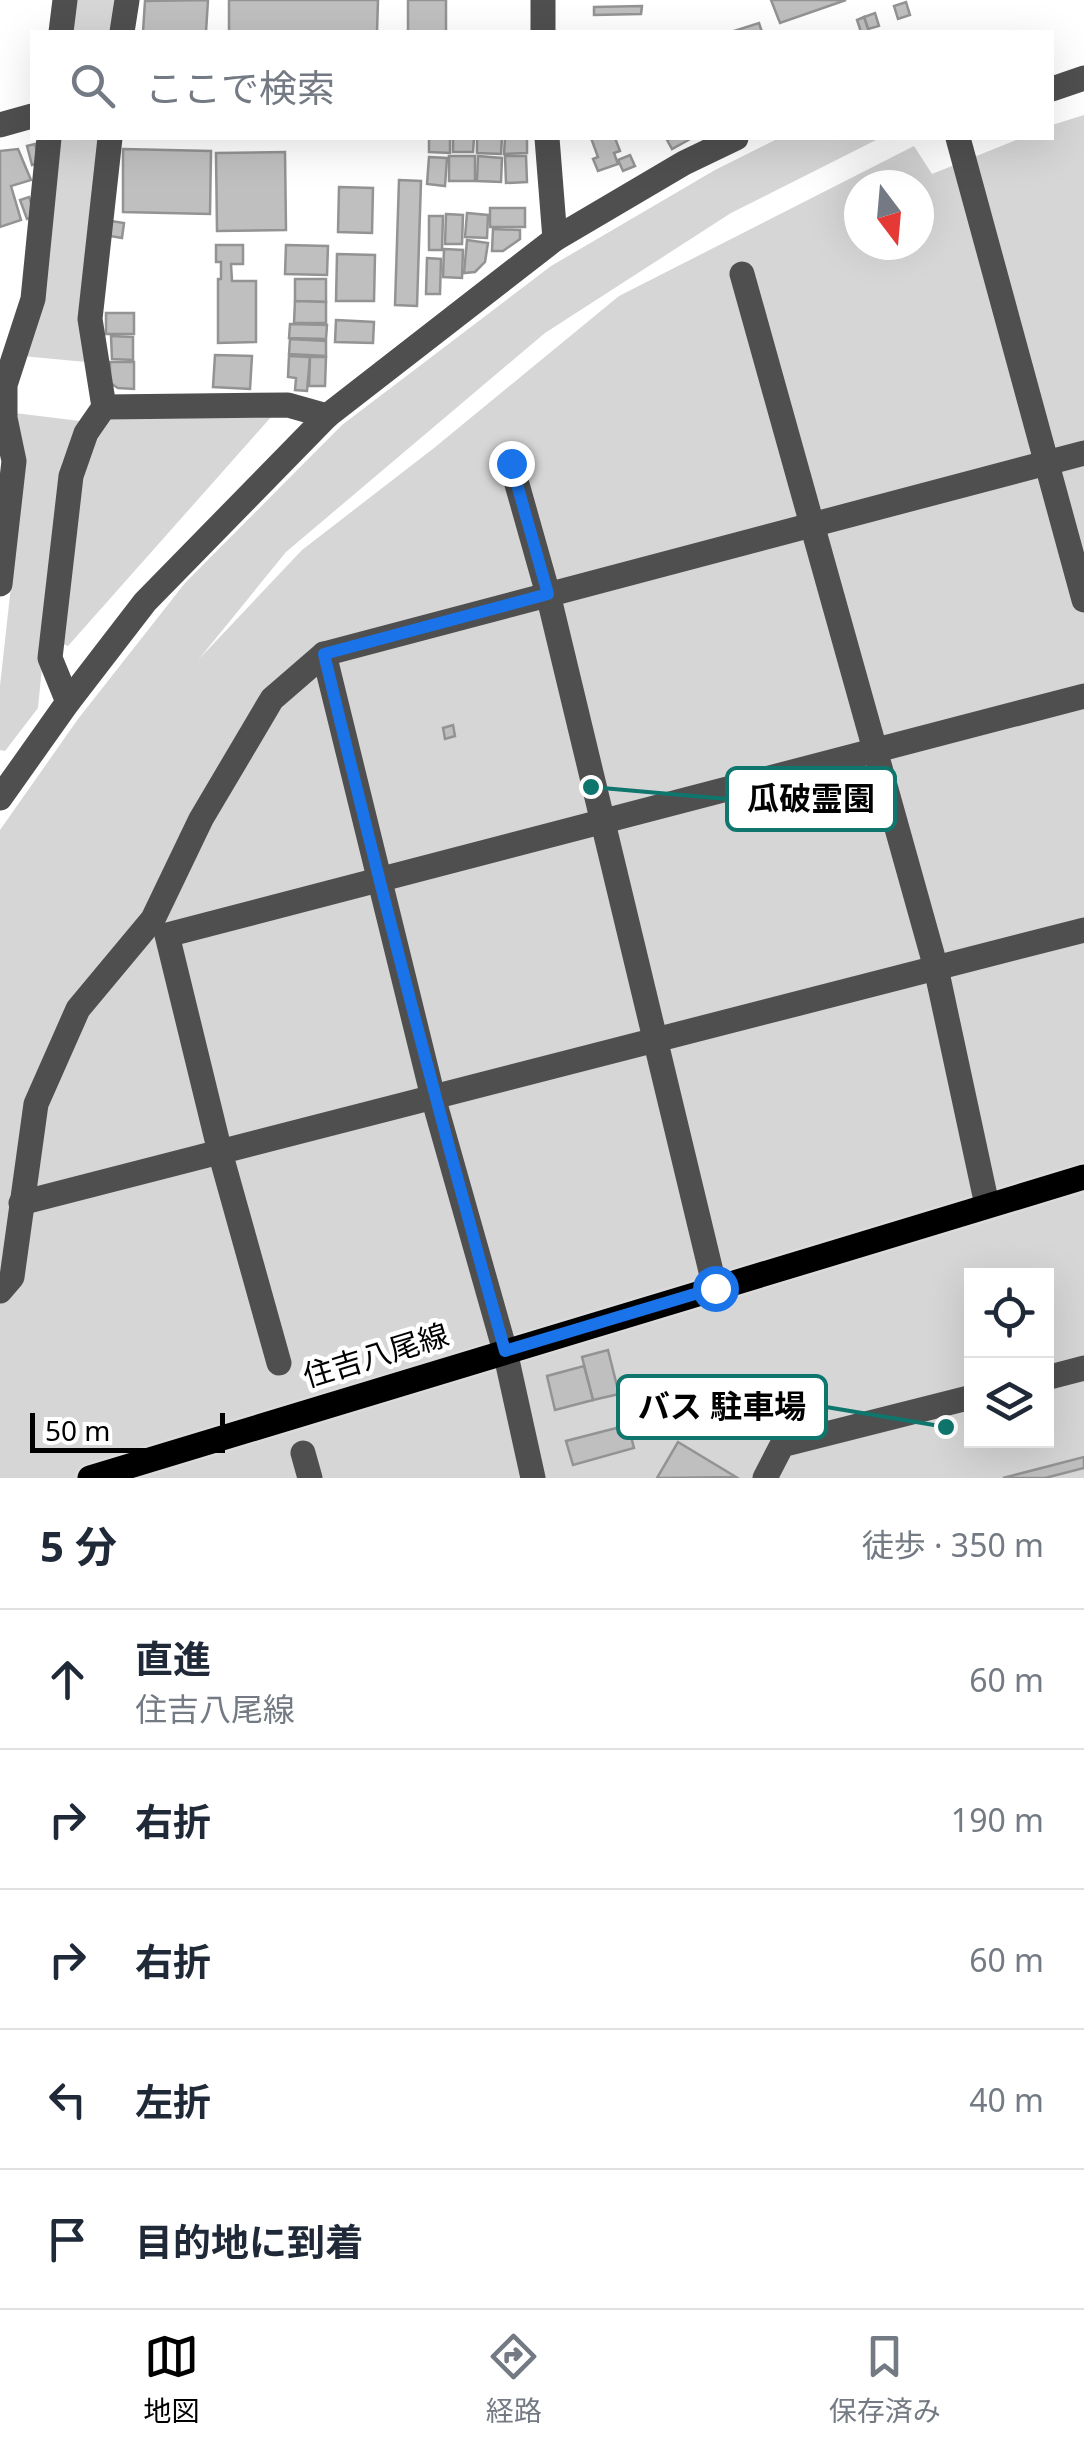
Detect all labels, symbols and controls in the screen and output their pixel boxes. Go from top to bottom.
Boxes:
search box [30,30,1054,140]
icon: search [65,58,120,113]
text: ここで検索 [145,61,335,113]
north arrow [844,170,934,260]
route end [489,441,535,487]
callout: 瓜破霊園 [727,768,895,830]
text: 瓜破霊園 [747,776,875,819]
route start [693,1266,739,1312]
map controls [964,1268,1054,1448]
button: locate [964,1268,1054,1358]
street label: 住吉八尾線 [298,1313,453,1396]
button: layers [964,1358,1054,1448]
callout: バス 駐車場 [618,1376,826,1438]
text: バス 駐車場 [638,1384,806,1427]
scale bar [30,1408,225,1452]
text: 50 m [45,1411,111,1449]
text: 5 分 [40,1517,117,1574]
text: 徒歩 · 350 m [862,1523,1044,1566]
text: 直進 [135,1632,211,1684]
icon: ahead [40,1652,95,1707]
text: 60 m [969,1658,1044,1701]
text: 住吉八尾線 [135,1687,295,1730]
icon: right [40,1792,95,1847]
text: 右折 [135,1795,211,1847]
text: 190 m [951,1798,1044,1841]
icon: right [40,1932,95,1987]
text: 右折 [135,1935,211,1987]
text: 60 m [969,1938,1044,1981]
icon: left [40,2072,95,2127]
text: 左折 [135,2075,211,2127]
text: 40 m [969,2078,1044,2121]
icon: arrive [40,2212,95,2267]
text: 目的地に到着 [135,2215,363,2267]
tab: 地図 [143,2329,199,2429]
tab: 経路 [486,2329,542,2429]
tab: 保存済み [829,2329,941,2429]

